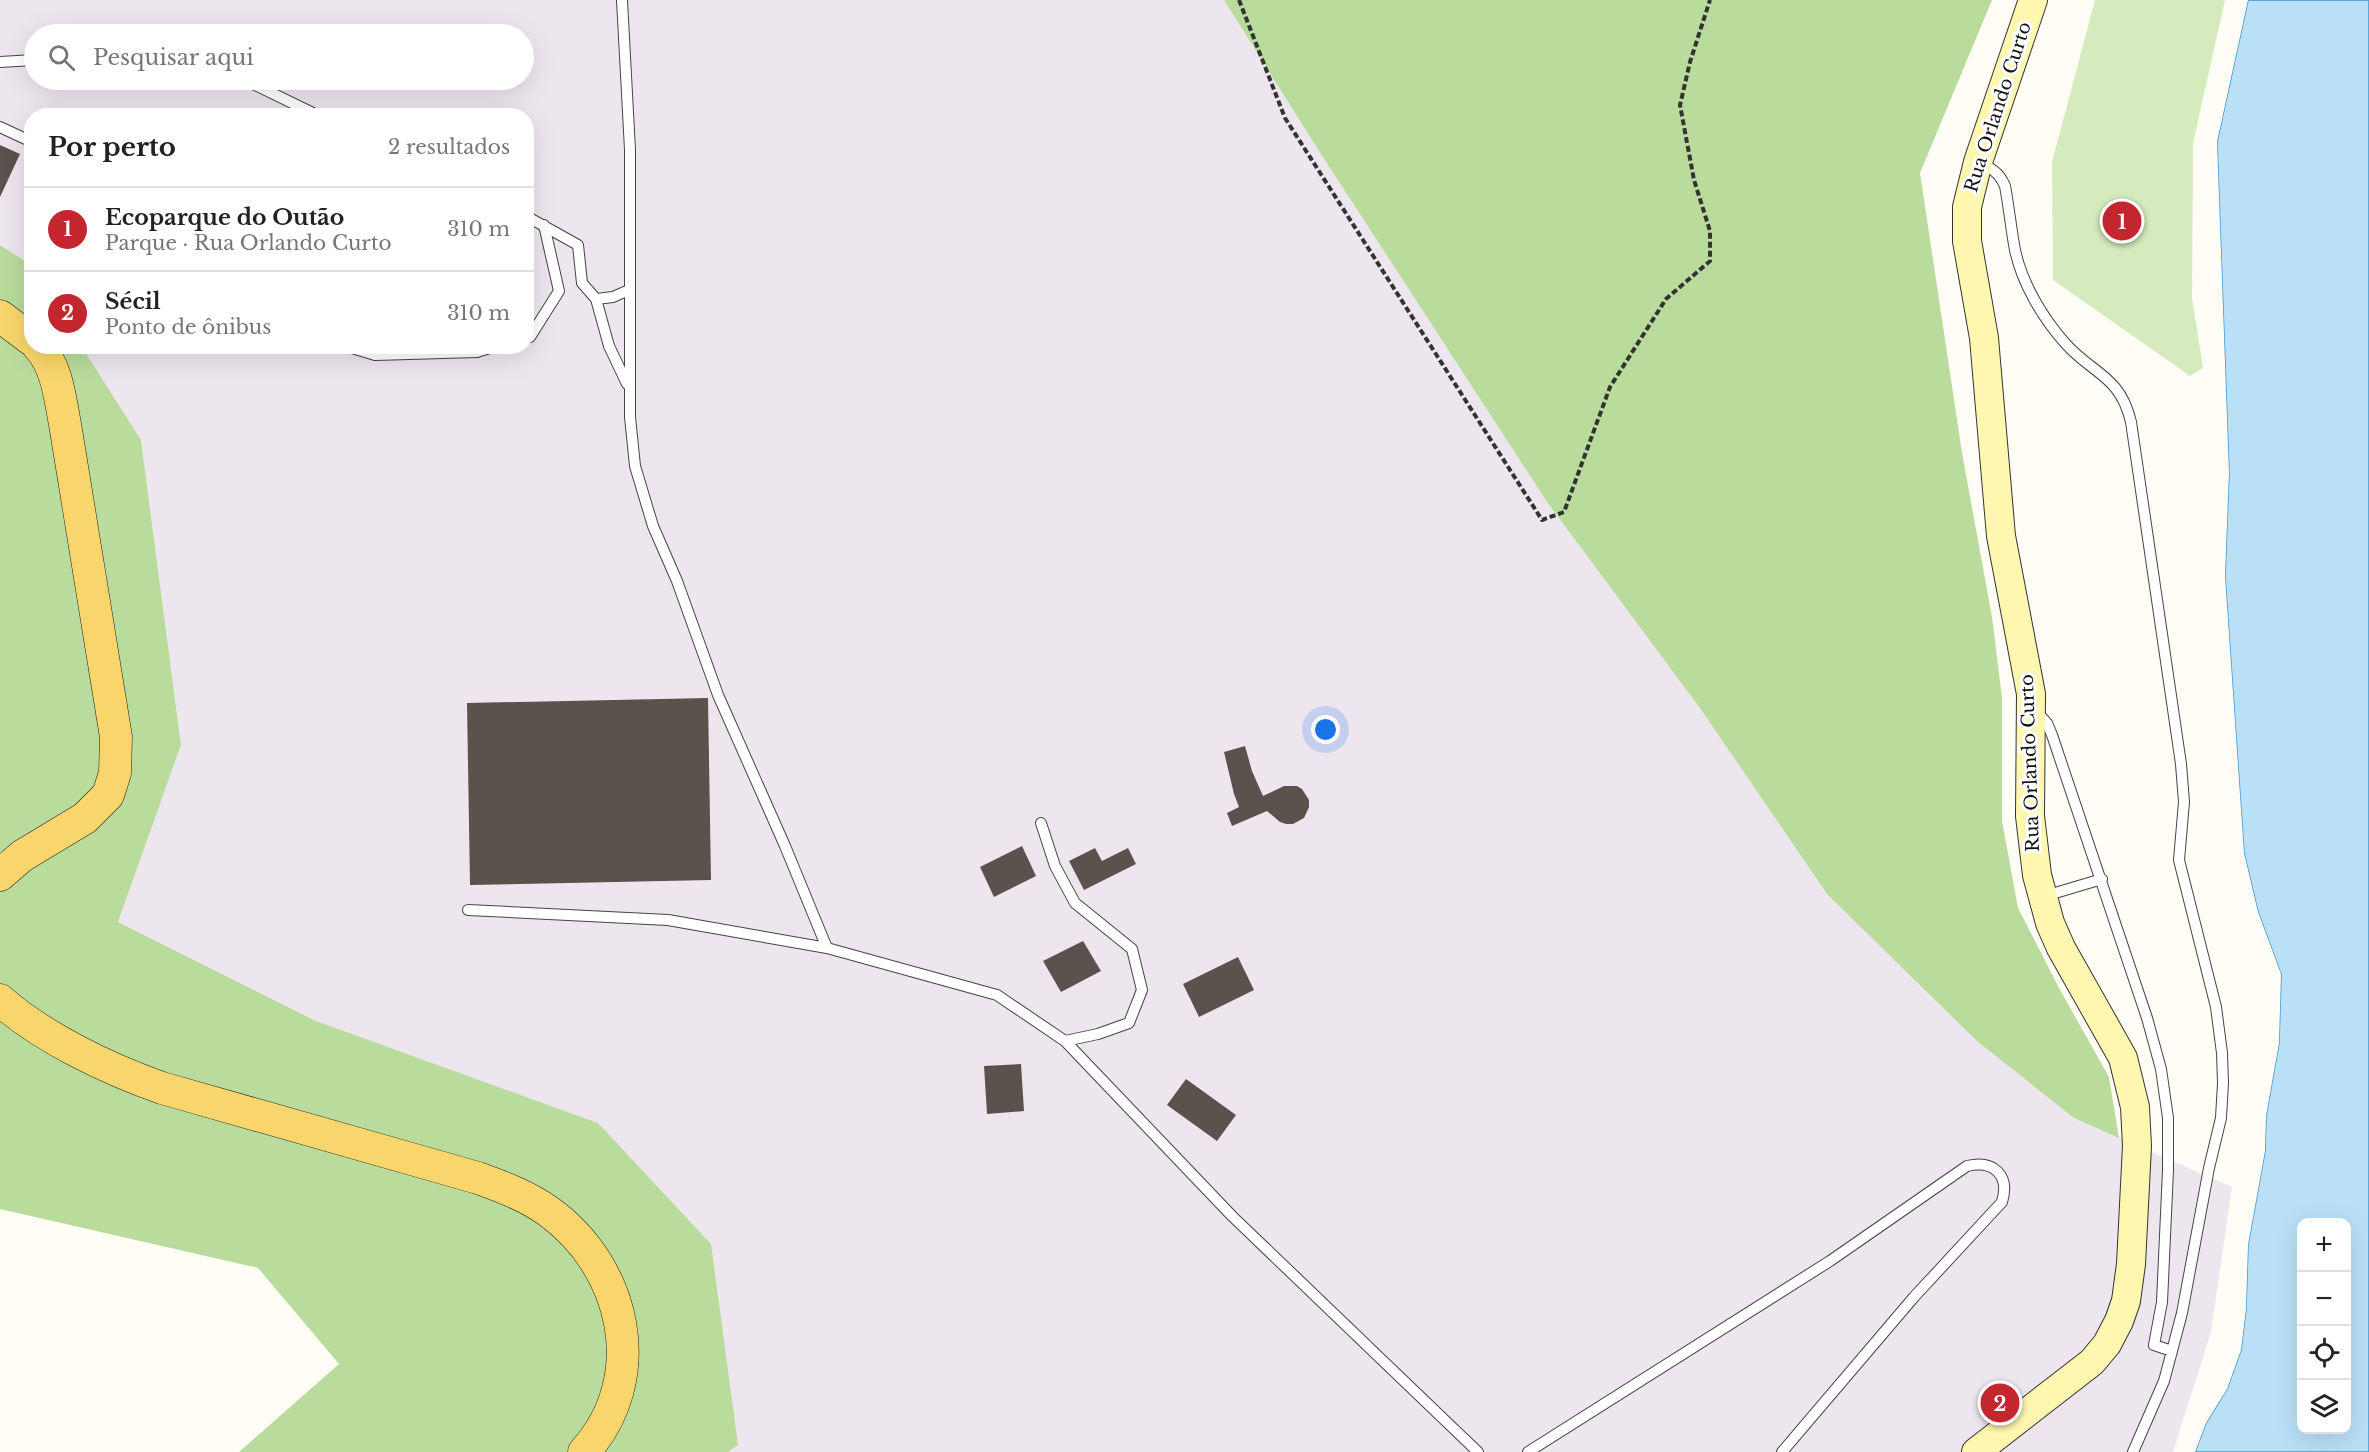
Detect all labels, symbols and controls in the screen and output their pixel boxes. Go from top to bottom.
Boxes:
street label: Rua Orlando Curto [1960,19,2036,195]
search box [24,24,534,90]
icon: search [45,41,78,74]
text: Pesquisar aqui [93,44,254,71]
text: Por perto [48,131,176,163]
text: 2 resultados [388,135,510,159]
pin: 1 [2102,198,2142,244]
text: Ecoparque do Outão [105,204,344,231]
text: 1 [63,217,72,241]
text: 310 m [447,217,510,241]
text: Parque · Rua Orlando Curto [105,231,392,255]
text: Sécil [105,288,161,315]
text: 2 [61,301,74,325]
text: 310 m [447,301,510,325]
text: Ponto de ônibus [105,315,271,339]
street label: Rua Orlando Curto [2016,674,2044,852]
your location [1311,715,1340,744]
map controls [2297,1218,2351,1434]
button: + [2297,1218,2351,1272]
button: − [2297,1272,2351,1326]
button: locate [2297,1326,2351,1380]
pin: 2 [1980,1380,2020,1426]
button: layers [2297,1380,2351,1434]

